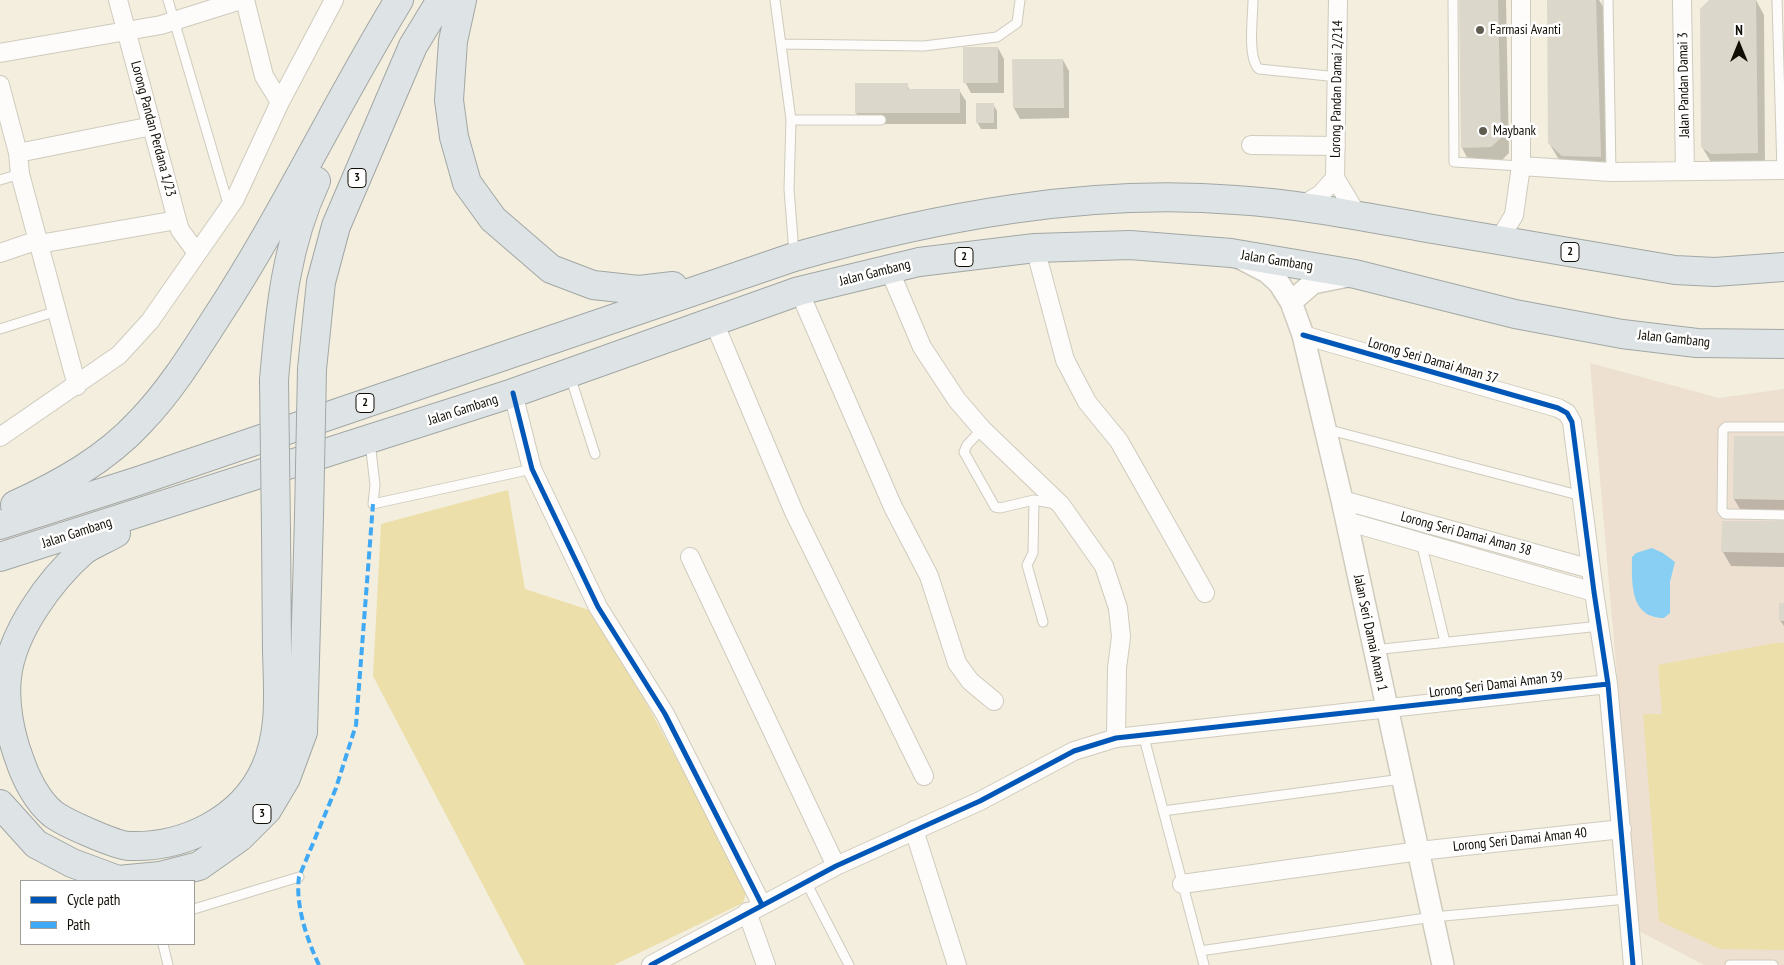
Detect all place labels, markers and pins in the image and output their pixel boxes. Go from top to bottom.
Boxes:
place label: Farmasi Avanti [1490,22,1561,38]
marker: Farmasi Avanti [1474,24,1486,36]
place label: Maybank [1493,123,1536,139]
marker: Maybank [1477,125,1489,137]

